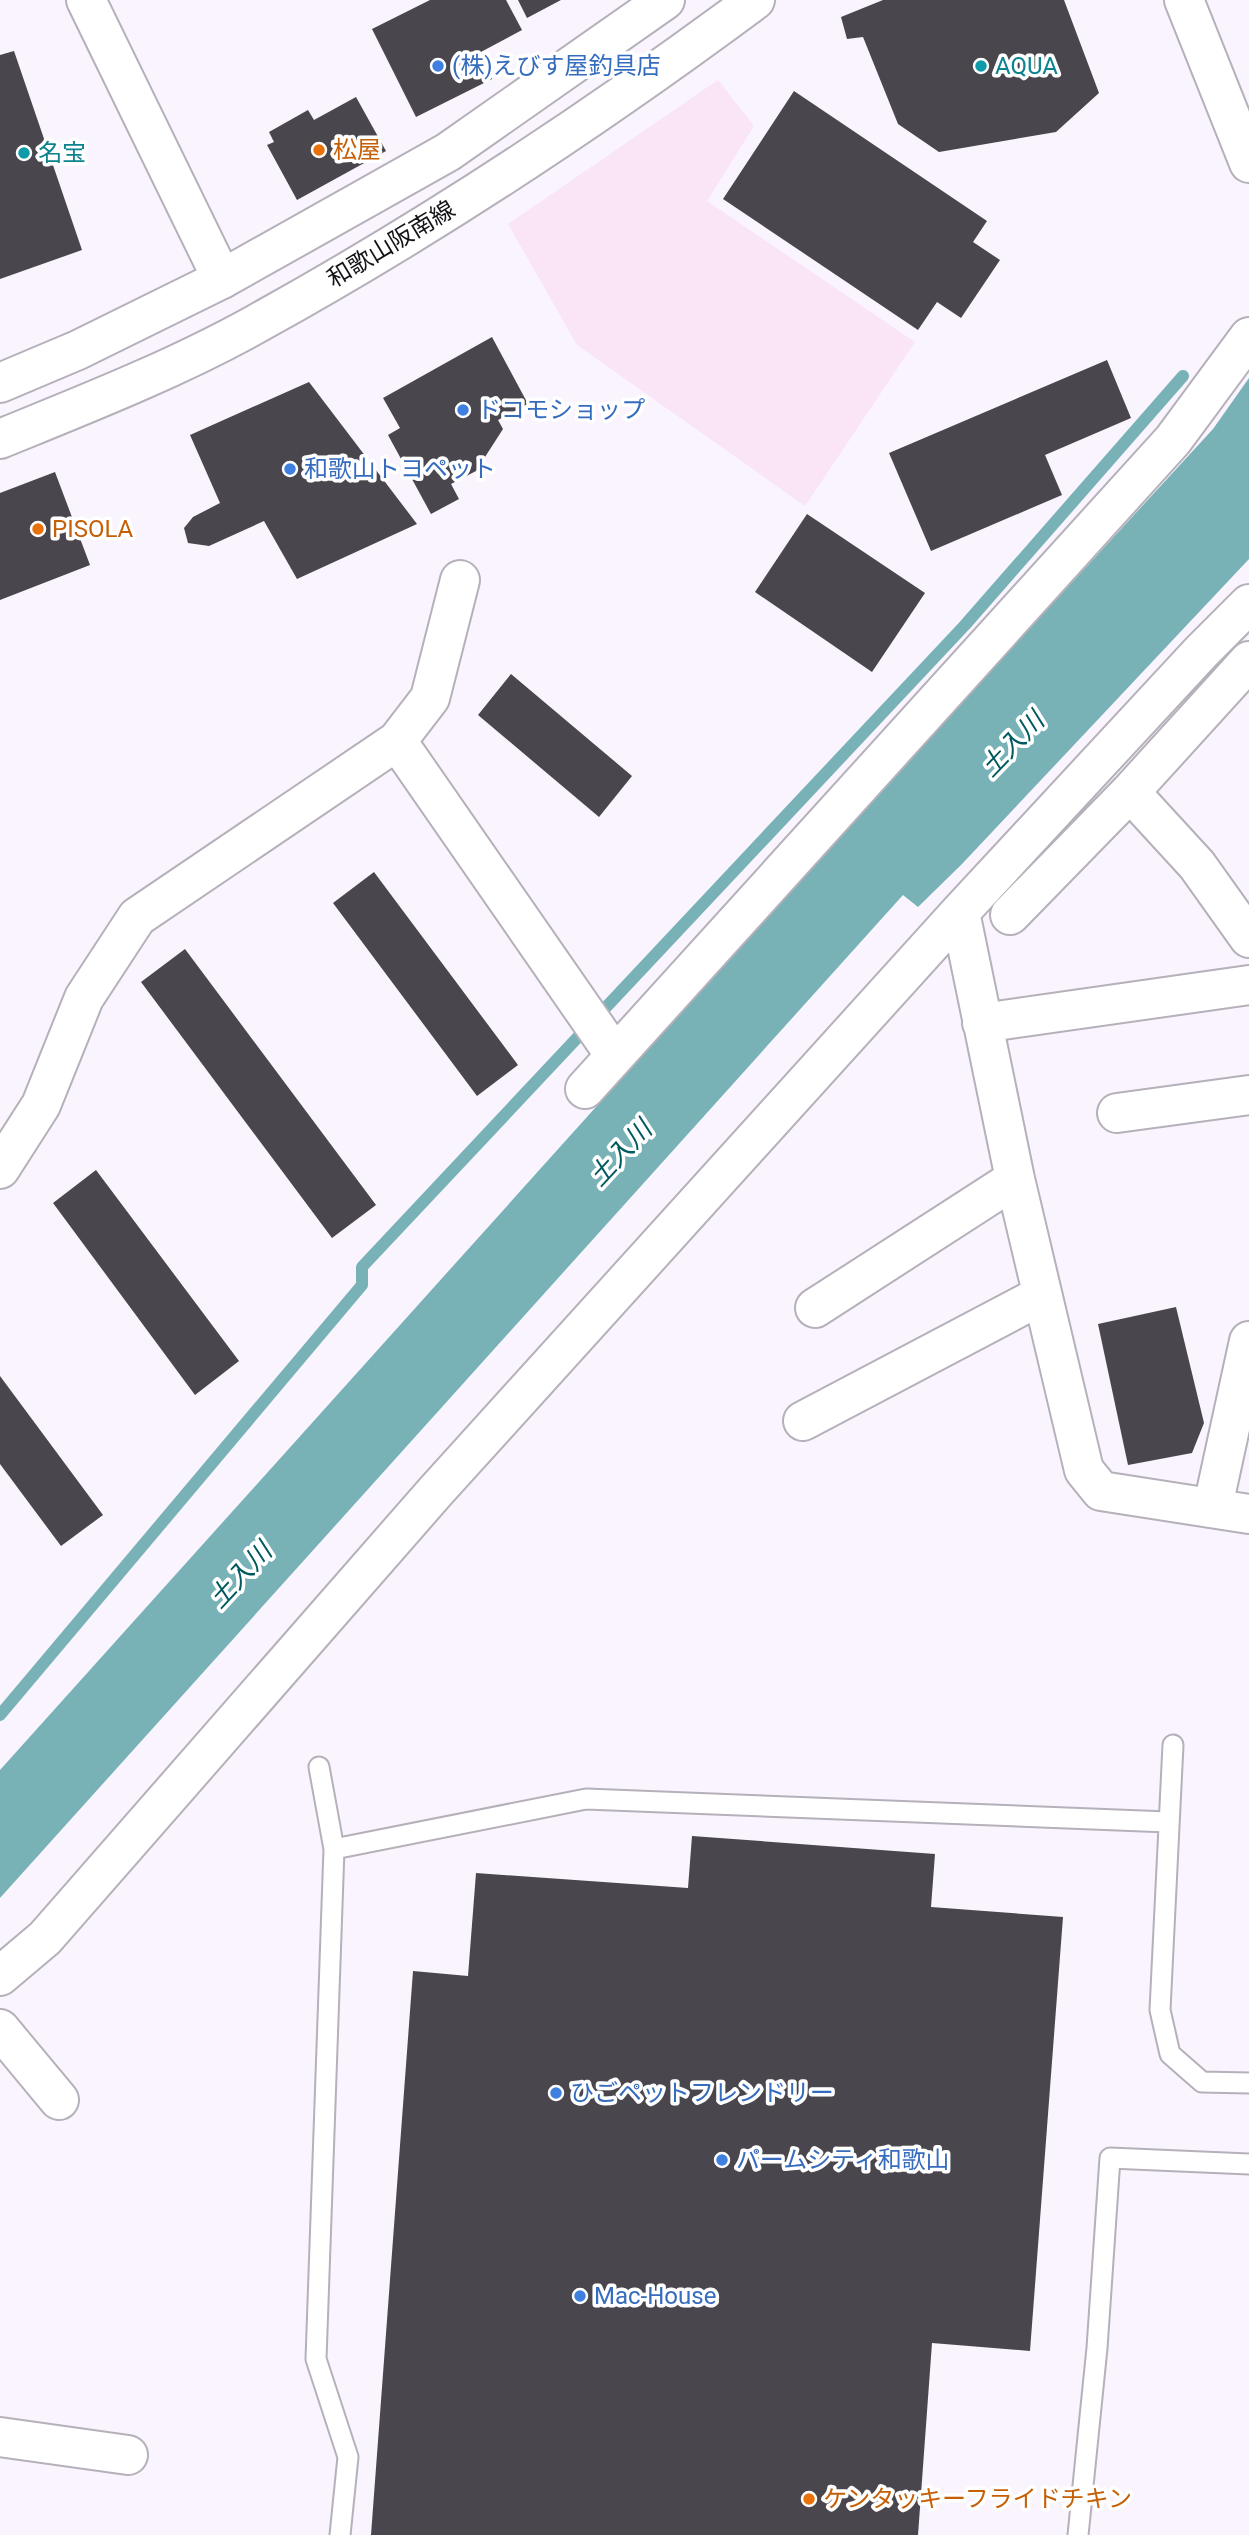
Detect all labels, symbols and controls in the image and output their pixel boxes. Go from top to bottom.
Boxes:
place label: (株)えびす屋釣具店 [452,52,661,80]
place label: AQUA [995,52,1058,80]
marker: (株)えびす屋釣具店 [430,58,446,74]
marker: AQUA [973,58,989,74]
place label: 松屋 [333,136,381,164]
place label: 名宝 [38,139,86,167]
marker: 松屋 [311,142,327,158]
marker: 名宝 [16,145,32,161]
street label: 和歌山阪南線 [322,195,460,293]
place label: ドコモショップ [477,396,645,424]
marker: ドコモショップ [455,402,471,418]
place label: 和歌山トヨペット [304,455,496,483]
marker: 和歌山トヨペット [282,461,298,477]
place label: PISOLA [52,515,134,543]
marker: PISOLA [30,521,46,537]
water label: 土入川 [974,703,1052,782]
water label: 土入川 [582,1112,660,1192]
water label: 土入川 [202,1534,280,1614]
place label: ひごペットフレンドリー [570,2079,834,2107]
marker: ひごペットフレンドリー [548,2085,564,2101]
place label: パームシティ和歌山 [736,2146,950,2174]
marker: パームシティ和歌山 [714,2152,730,2168]
place label: Mac-House [594,2282,716,2310]
marker: Mac-House [572,2288,588,2304]
place label: ケンタッキーフライドチキン [823,2485,1132,2513]
marker: ケンタッキーフライドチキン [801,2491,817,2507]

